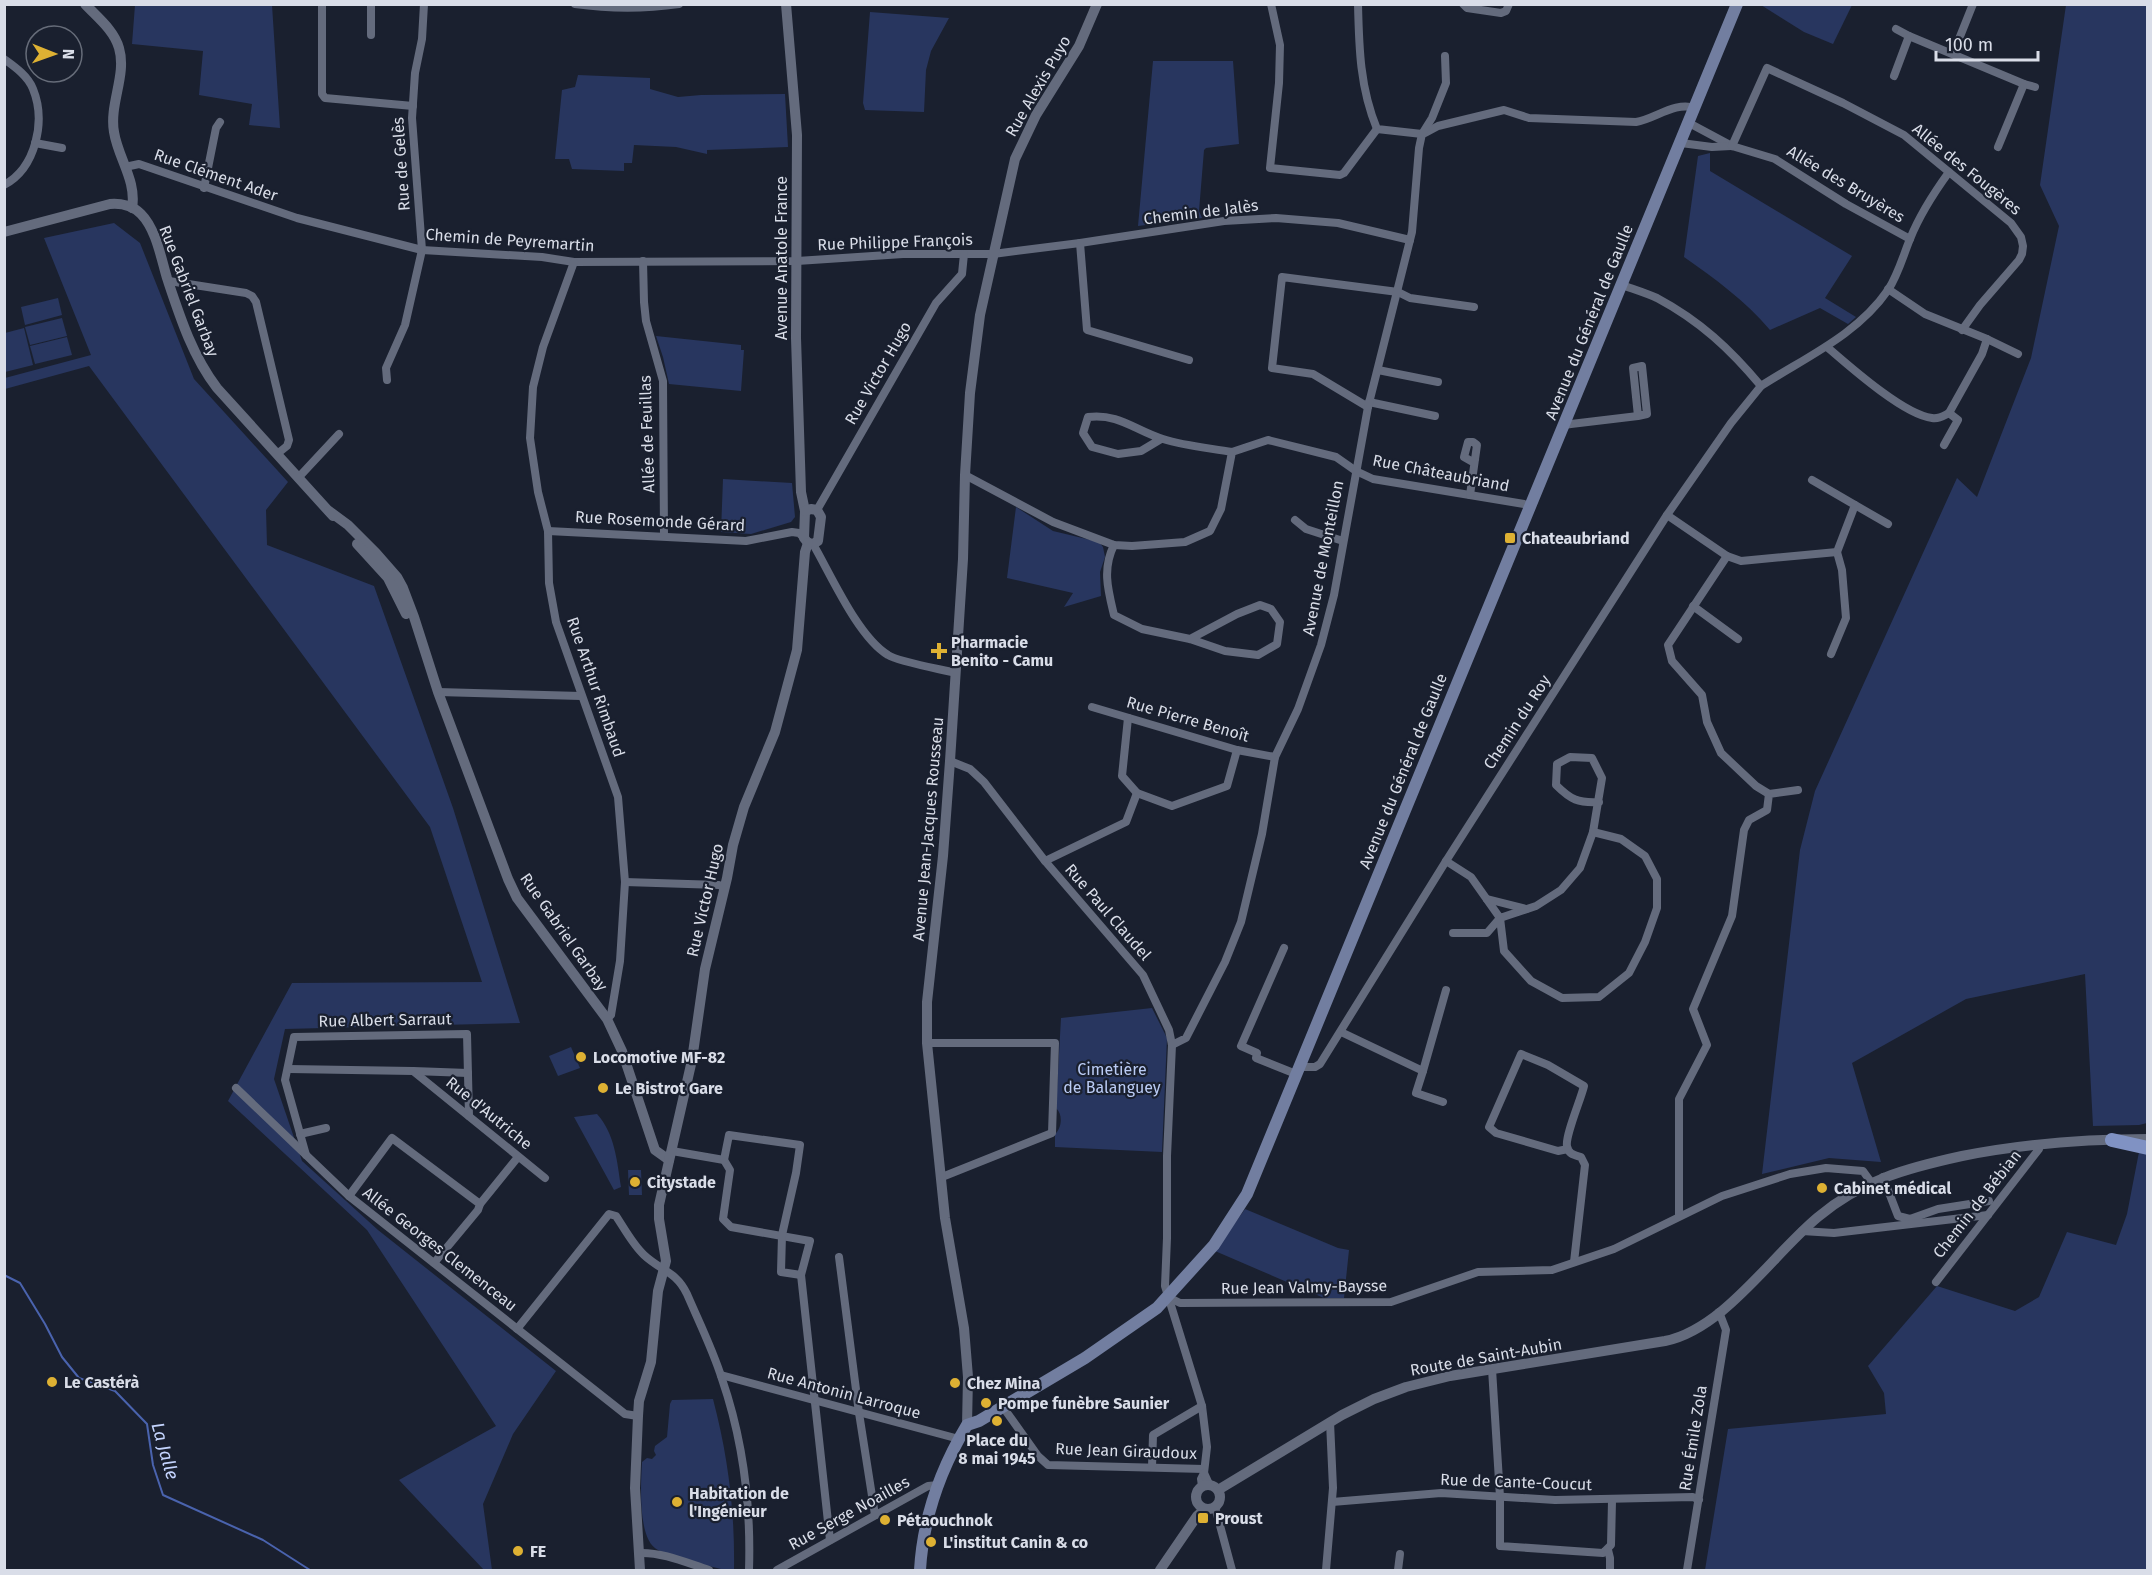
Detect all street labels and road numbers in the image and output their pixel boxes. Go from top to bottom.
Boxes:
street label: Rue Alexis Puyo [1001,32,1075,140]
street label: Rue de Gelès [388,116,414,212]
street label: Allée des Fougères [1909,119,2025,219]
street label: Allée des Bruyères [1784,141,1908,227]
street label: Rue Clément Ader [152,145,281,205]
street label: Avenue Anatole France [772,176,791,340]
street label: Chemin de Jalès [1143,196,1259,228]
street label: Avenue du Général de Gaulle [1541,221,1637,423]
street label: Rue Gabriel Garbay [155,223,223,360]
street label: Chemin de Peyremartin [425,225,595,255]
street label: Rue Philippe François [817,230,973,255]
street label: Rue Victor Hugo [841,318,915,428]
street label: Allée de Feuillas [635,375,659,493]
street label: Rue Châteaubriand [1371,450,1511,496]
street label: Avenue de Monteillon [1299,479,1347,637]
street label: Rue Rosemonde Gérard [574,507,746,535]
street label: Rue Arthur Rimbaud [563,614,629,760]
street label: Avenue du Général de Gaulle [1355,670,1451,872]
street label: Chemin du Roy [1479,671,1555,773]
street label: Rue Pierre Benoît [1124,692,1252,746]
street label: Avenue Jean-Jacques Rousseau [909,716,947,942]
street label: Rue Victor Hugo [683,841,727,959]
street label: Rue Paul Claudel [1061,860,1155,964]
street label: Rue Gabriel Garbay [516,870,612,995]
street label: Rue Albert Sarraut [318,1009,452,1031]
street label: Rue d'Autriche [442,1073,536,1153]
street label: Chemin de Bébian [1929,1146,2025,1262]
street label: Allée Georges Clemenceau [359,1183,521,1315]
street label: Rue Jean Valmy-Baysse [1221,1276,1387,1298]
street label: Route de Saint-Aubin [1409,1334,1563,1380]
street label: Rue Antonin Larroque [765,1363,923,1423]
street label: Rue Émile Zola [1674,1384,1711,1492]
street label: Rue Jean Giraudoux [1055,1439,1197,1463]
street label: Rue de Cante-Coucut [1440,1470,1592,1494]
street label: Rue Serge Noailles [785,1472,913,1554]

